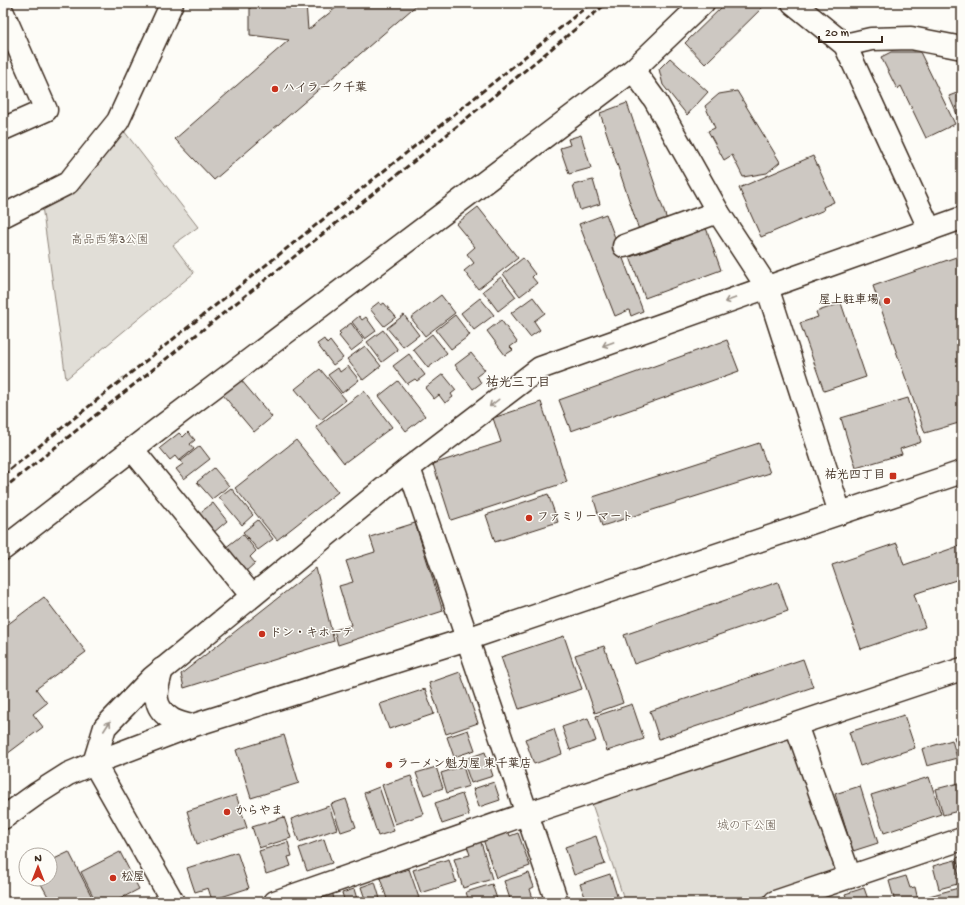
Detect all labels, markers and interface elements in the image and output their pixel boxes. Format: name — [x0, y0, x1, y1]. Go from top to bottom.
scale bar — [819, 18, 882, 44]
text: 20 m — [825, 27, 850, 41]
place label: ハイラーク千葉 — [283, 81, 367, 96]
marker: ハイラーク千葉 — [270, 84, 280, 94]
park label: 高品西第3公園 — [71, 233, 149, 248]
place label: 屋上駐車場 — [819, 293, 879, 308]
marker: 屋上駐車場 — [882, 296, 892, 306]
one-way arrow — [725, 297, 737, 305]
one-way arrow — [601, 341, 614, 348]
district label: 祐光三丁目 — [485, 375, 551, 391]
one-way arrow — [489, 399, 500, 408]
place label: 祐光四丁目 — [825, 468, 885, 483]
marker: 祐光四丁目 — [888, 471, 898, 481]
place label: ファミリーマート — [537, 511, 633, 525]
marker: ファミリーマート — [524, 513, 534, 523]
place label: ドン・キホーテ — [270, 627, 354, 641]
marker: ドン・キホーテ — [257, 629, 267, 639]
one-way arrow — [103, 721, 111, 732]
place label: ラーメン魁力屋 東千葉店 — [397, 757, 532, 772]
marker: ラーメン魁力屋 東千葉店 — [384, 760, 394, 770]
place label: からやま — [235, 805, 283, 819]
marker: からやま — [222, 807, 232, 817]
park label: 城の下公園 — [717, 819, 777, 834]
north arrow — [18, 847, 58, 887]
text: N — [34, 853, 42, 865]
place label: 松屋 — [121, 870, 145, 885]
marker: 松屋 — [108, 873, 118, 883]

